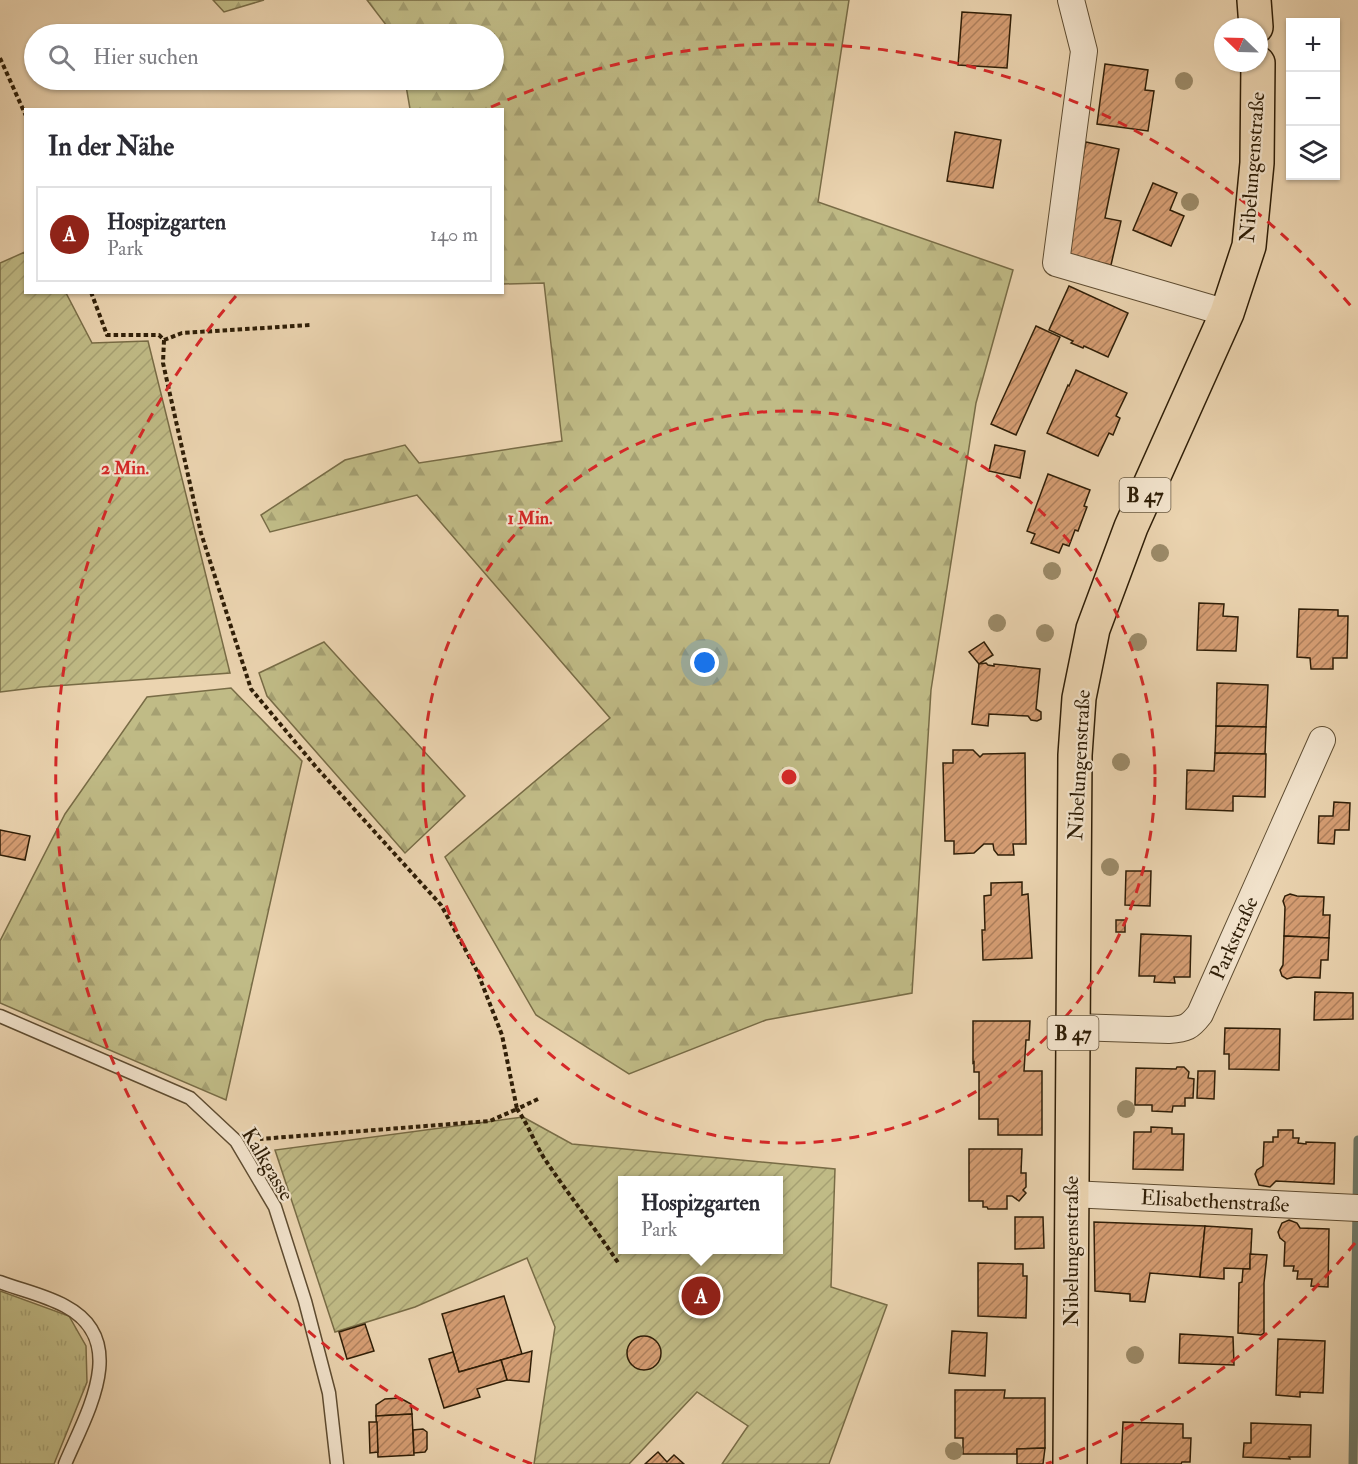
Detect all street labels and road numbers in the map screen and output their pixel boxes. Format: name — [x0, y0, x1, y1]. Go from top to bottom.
street label: Nibelungenstraße — [1234, 91, 1271, 243]
road number: B 47 — [1120, 478, 1170, 512]
street label: Nibelungenstraße — [1062, 689, 1097, 841]
street label: Parkstraße — [1204, 892, 1265, 984]
road number: B 47 — [1048, 1016, 1098, 1050]
street label: Kalkgasse — [235, 1123, 300, 1206]
street label: Nibelungenstraße — [1058, 1175, 1085, 1326]
street label: Elisabethenstraße — [1140, 1184, 1290, 1219]

